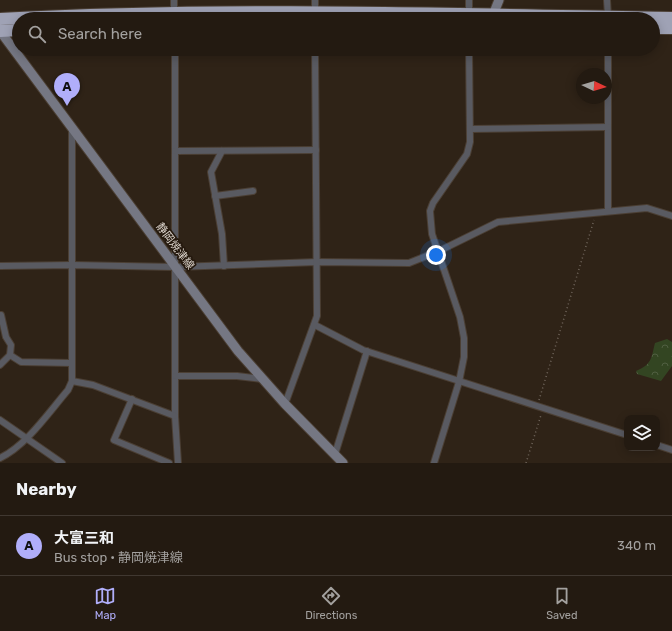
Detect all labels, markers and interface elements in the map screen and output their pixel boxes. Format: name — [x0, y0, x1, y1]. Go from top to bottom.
search box — [12, 12, 660, 56]
icon: search — [26, 23, 48, 45]
text: Search here — [58, 25, 142, 43]
north arrow — [576, 68, 612, 104]
pin: A — [54, 73, 80, 106]
street label: 静岡焼津線 — [153, 220, 197, 272]
your location — [426, 245, 446, 265]
map controls — [624, 415, 660, 451]
button: layers — [624, 415, 660, 451]
text: Nearby — [16, 479, 77, 499]
text: 大富三和 — [54, 529, 114, 547]
text: A — [24, 538, 34, 553]
text: 340 m — [617, 538, 656, 553]
text: Bus stop · 静岡焼津線 — [54, 550, 183, 565]
tab: Map — [94, 585, 116, 622]
tab: Directions — [305, 585, 357, 622]
tab: Saved — [546, 585, 578, 622]

